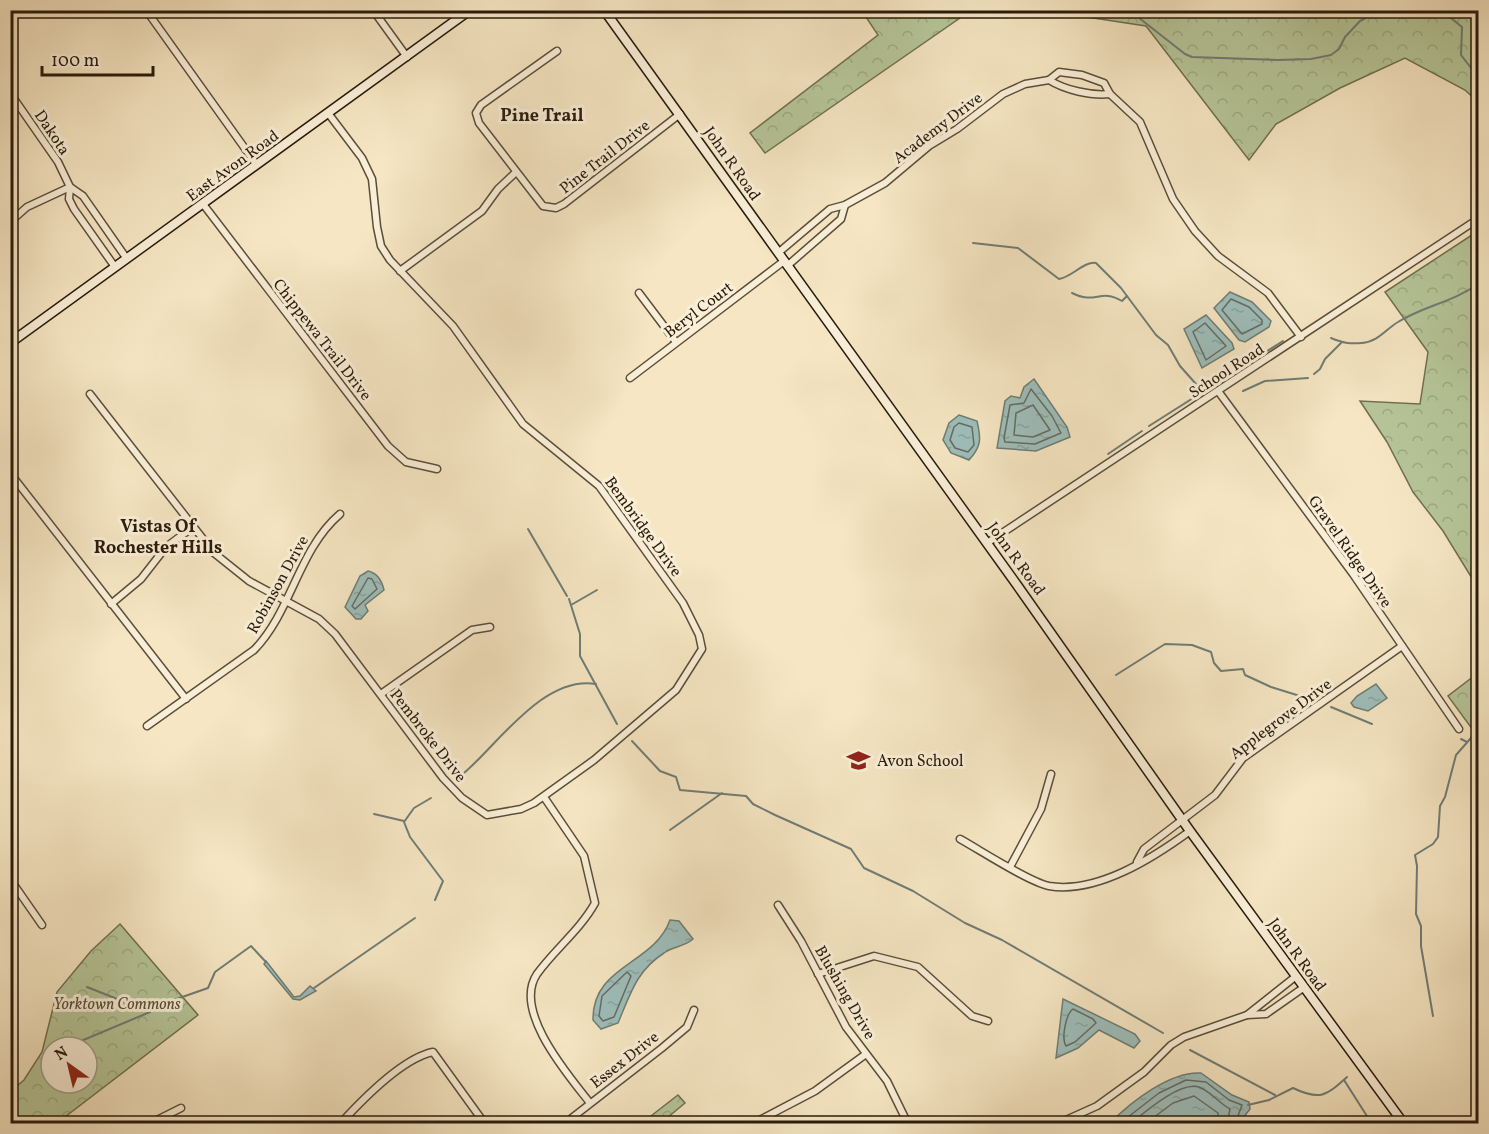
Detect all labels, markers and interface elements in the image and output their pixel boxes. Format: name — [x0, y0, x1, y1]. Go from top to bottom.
scale bar — [42, 39, 153, 77]
text: 100 m — [51, 49, 100, 74]
street label: Academy Drive — [889, 88, 987, 169]
district label: Pine Trail — [500, 104, 584, 129]
street label: Dakota — [28, 106, 75, 160]
street label: Pine Trail Drive — [555, 115, 655, 200]
street label: John R Road — [698, 123, 765, 206]
street label: East Avon Road — [183, 126, 284, 208]
street label: Chippewa Trail Drive — [267, 275, 376, 406]
street label: Beryl Court — [660, 277, 739, 344]
street label: School Road — [1185, 339, 1269, 404]
street label: Bembridge Drive — [598, 473, 686, 582]
street label: Gravel Ridge Drive — [1302, 492, 1396, 613]
district label: Vistas Of Rochester Hills — [94, 515, 222, 561]
street label: John R Road — [981, 518, 1050, 601]
street label: Robinson Drive — [243, 532, 315, 638]
street label: Applegrove Drive — [1226, 674, 1337, 765]
street label: Pembroke Drive — [384, 685, 471, 787]
school or university icon: Avon School — [846, 747, 872, 773]
place label: Avon School — [877, 751, 964, 773]
street label: John R Road — [1262, 914, 1331, 997]
street label: Blushing Drive — [808, 942, 880, 1044]
park label: Yorktown Commons — [53, 994, 181, 1016]
street label: Essex Drive — [586, 1027, 664, 1094]
north arrow — [39, 1035, 99, 1095]
text: N — [51, 1042, 73, 1067]

